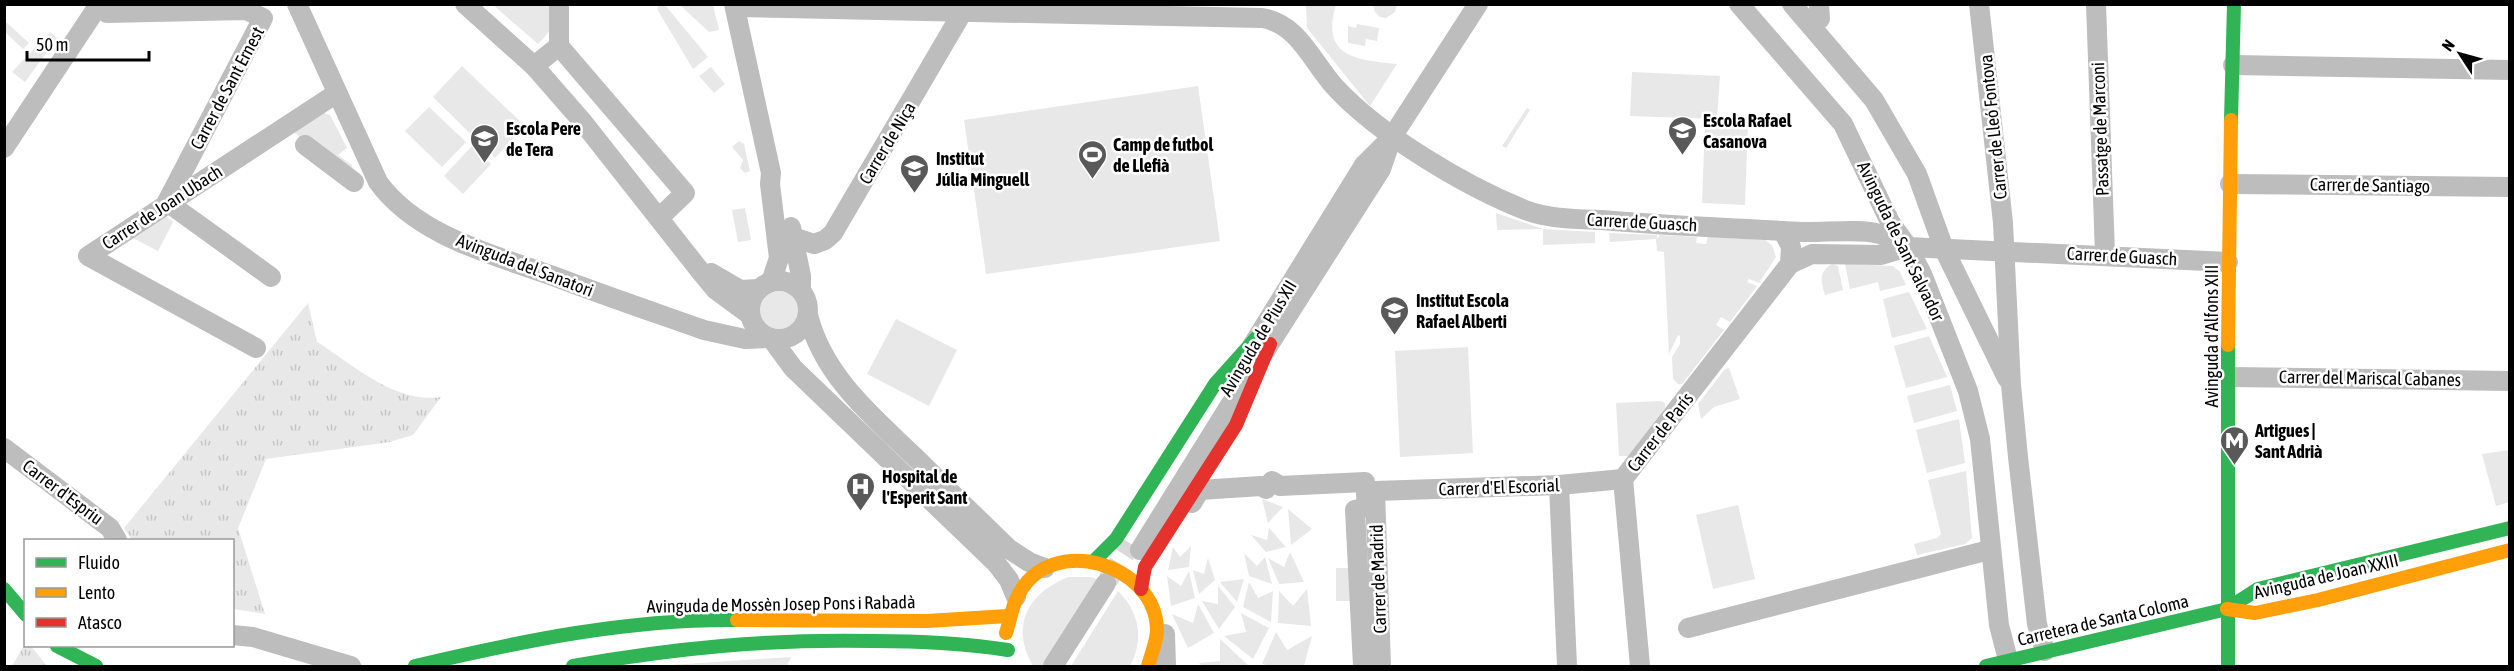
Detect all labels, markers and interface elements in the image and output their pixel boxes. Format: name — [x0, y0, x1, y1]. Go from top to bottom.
street label: Carrer de Sant Ernest — [186, 23, 268, 153]
scale bar — [27, 24, 148, 62]
north arrow — [2430, 24, 2490, 84]
text: 50 m — [36, 34, 68, 55]
text: N — [2438, 36, 2458, 54]
street label: Carrer de Lleó Fontova — [1975, 53, 2011, 201]
street label: Passatge de Marconi — [2087, 62, 2113, 196]
street label: Carrer de Niça — [854, 98, 920, 188]
place label: Escola Rafael Casanova — [1703, 110, 1792, 152]
school or university icon: Escola Rafael Casanova — [1666, 114, 1698, 156]
place label: Escola Pere de Tera — [506, 118, 581, 160]
school or university icon: Escola Pere de Tera — [469, 122, 501, 164]
place label: Camp de futbol de Llefià — [1113, 134, 1213, 176]
sports icon: Camp de futbol de Llefià — [1076, 138, 1108, 180]
place label: Institut Júlia Minguell — [935, 148, 1030, 190]
school or university icon: Institut Júlia Minguell — [899, 152, 931, 194]
street label: Avinguda de Sant Salvador — [1853, 158, 1949, 325]
street label: Carrer de Joan Ubach — [98, 160, 226, 254]
street label: Carrer de Santiago — [2310, 173, 2430, 197]
street label: Carrer de Guasch — [1586, 209, 1698, 235]
street label: Avinguda del Sanatori — [454, 229, 596, 301]
street label: Carrer de Guasch — [2066, 243, 2178, 269]
street label: Avinguda d'Alfons XIII — [2201, 265, 2222, 407]
street label: Avinguda de Pius XII — [1215, 276, 1301, 400]
place label: Institut Escola Rafael Alberti — [1416, 290, 1509, 332]
school or university icon: Institut Escola Rafael Alberti — [1379, 294, 1411, 336]
street label: Carrer del Mariscal Cabanes — [2279, 366, 2461, 390]
street label: Carrer de París — [1623, 388, 1697, 476]
place label: Artigues | Sant Adrià — [2254, 420, 2322, 462]
metro station icon: Artigues | Sant Adrià — [2218, 424, 2250, 466]
street label: Carrer d'Espriu — [19, 455, 107, 529]
place label: Hospital de l'Esperit Sant — [882, 466, 968, 508]
hospital icon: Hospital de l'Esperit Sant — [845, 470, 877, 512]
street label: Carrer d'El Escorial — [1438, 474, 1560, 500]
street label: Carrer de Madrid — [1366, 524, 1390, 634]
legend — [24, 539, 234, 647]
street label: Avinguda de Joan XXIII — [2252, 549, 2400, 603]
text: Fluido — [78, 552, 120, 573]
text: Lento — [78, 582, 115, 603]
street label: Carretera de Santa Coloma — [2015, 590, 2191, 650]
street label: Avinguda de Mossèn Josep Pons i Rabadà — [646, 591, 916, 617]
text: Atasco — [78, 612, 122, 633]

